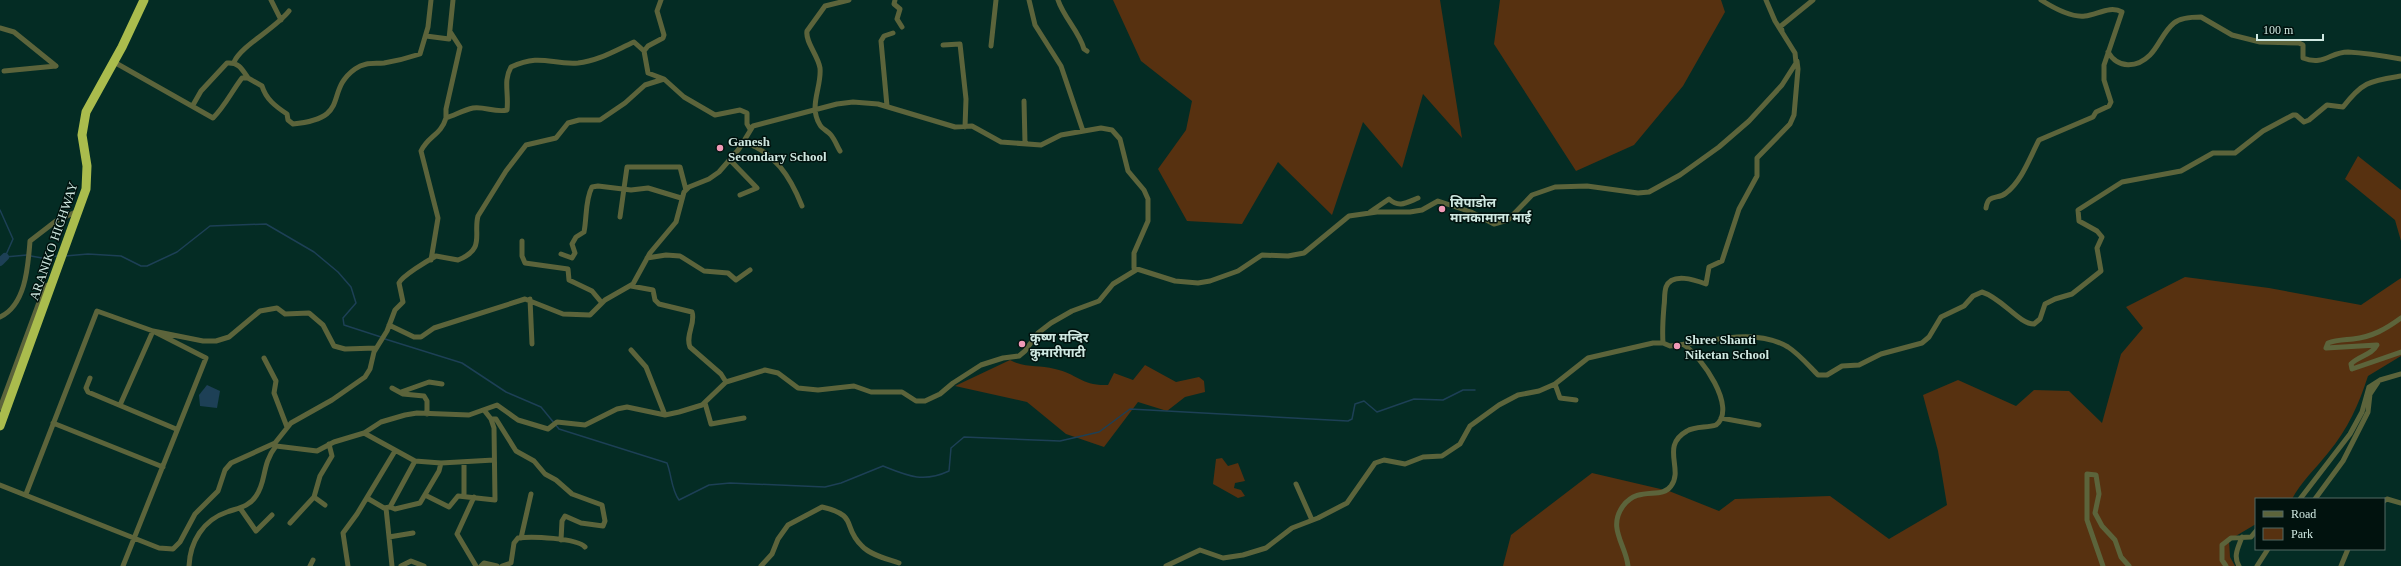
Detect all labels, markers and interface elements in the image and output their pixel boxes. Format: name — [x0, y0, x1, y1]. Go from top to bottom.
scale bar — [2257, 16, 2323, 42]
text: 100 m — [2263, 23, 2294, 37]
place label: Ganesh Secondary School — [728, 134, 827, 164]
marker: Ganesh Secondary School — [715, 143, 725, 153]
street label: ARANIKO HIGHWAY — [26, 179, 81, 302]
place label: सिपाडोल मानकामाना माई — [1450, 195, 1532, 225]
marker: सिपाडोल मानकामाना माई — [1437, 204, 1447, 214]
place label: कृष्ण मन्दिर कुमारीपाटी — [1030, 330, 1089, 362]
place label: Shree Shanti Niketan School — [1685, 332, 1770, 362]
marker: कृष्ण मन्दिर कुमारीपाटी — [1017, 339, 1027, 349]
marker: Shree Shanti Niketan School — [1672, 341, 1682, 351]
legend — [2255, 498, 2385, 550]
text: Road — [2291, 507, 2316, 521]
text: Park — [2291, 527, 2313, 541]

